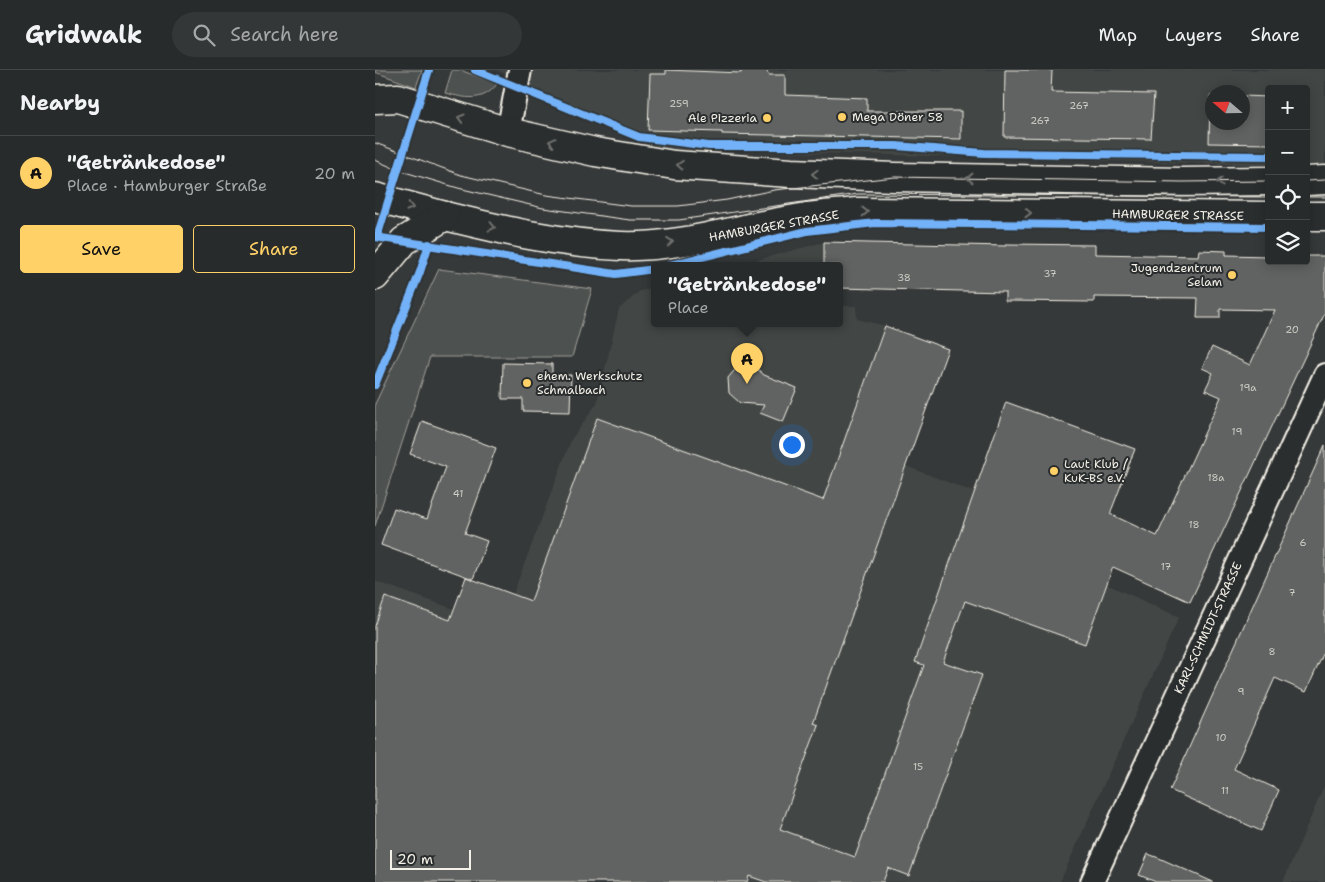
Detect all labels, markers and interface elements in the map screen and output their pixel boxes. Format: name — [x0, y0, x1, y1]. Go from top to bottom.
search box — [172, 12, 522, 57]
text: Gridwalk — [25, 19, 142, 51]
icon: search — [190, 21, 218, 49]
text: Search here — [230, 22, 339, 47]
text: Map — [1099, 23, 1137, 47]
text: Layers — [1165, 23, 1222, 47]
text: Share — [1250, 23, 1300, 47]
north arrow — [1205, 85, 1250, 130]
map controls — [1265, 85, 1310, 265]
button: + — [1265, 85, 1310, 130]
text: Nearby — [20, 89, 100, 117]
house number: 259 — [669, 97, 689, 110]
house number: 267 — [1069, 99, 1089, 112]
place label: Mega Döner 58 — [852, 109, 943, 125]
place label: Ale Pizzeria — [688, 110, 758, 126]
marker: Mega Döner 58 — [836, 111, 848, 123]
marker: Ale Pizzeria — [761, 112, 773, 124]
one-way arrow — [457, 114, 466, 124]
house number: 267 — [1030, 114, 1050, 127]
button: − — [1265, 130, 1310, 175]
one-way arrow — [547, 137, 556, 148]
text: "Getränkedose" — [67, 150, 225, 175]
one-way arrow — [676, 160, 684, 171]
text: A — [30, 163, 42, 184]
text: 20 m — [314, 163, 355, 184]
one-way arrow — [811, 169, 818, 179]
one-way arrow — [966, 173, 974, 183]
text: Place · Hamburger Straße — [67, 175, 267, 196]
button: locate — [1265, 175, 1310, 220]
one-way arrow — [1216, 177, 1224, 187]
one-way arrow — [405, 201, 414, 212]
street label: HAMBURGER STRASSE — [1112, 206, 1244, 224]
street label: HAMBURGER STRASSE — [708, 207, 840, 245]
one-way arrow — [862, 207, 869, 217]
one-way arrow — [1024, 208, 1032, 218]
button: layers — [1265, 220, 1310, 265]
one-way arrow — [488, 221, 497, 232]
button: Save — [20, 225, 183, 273]
button: Share — [193, 225, 355, 273]
one-way arrow — [667, 237, 675, 248]
place label: Jugendzentrum Selam — [1131, 260, 1222, 290]
popup — [651, 262, 843, 327]
house number: 37 — [1043, 267, 1057, 280]
marker: Jugendzentrum Selam — [1226, 269, 1238, 281]
house number: 38 — [897, 271, 911, 284]
text: "Getränkedose" — [668, 272, 826, 297]
text: Place — [668, 297, 709, 318]
house number: 20 — [1285, 323, 1299, 336]
pin: A — [731, 343, 763, 384]
place label: ehem. Werkschutz Schmalbach — [537, 368, 643, 398]
marker: ehem. Werkschutz Schmalbach — [521, 377, 533, 389]
house number: 19a — [1240, 381, 1257, 394]
house number: 19 — [1232, 425, 1242, 438]
your location — [779, 432, 805, 458]
place label: Laut Klub / KuK-BS e.V. — [1064, 456, 1129, 486]
marker: Laut Klub / KuK-BS e.V. — [1048, 465, 1060, 477]
house number: 18a — [1208, 471, 1225, 484]
house number: 41 — [453, 487, 463, 500]
house number: 18 — [1188, 518, 1200, 531]
house number: 6 — [1300, 536, 1307, 549]
street label: KARL-SCHMIDT-STRASSE — [1170, 559, 1246, 697]
house number: 17 — [1161, 560, 1171, 573]
house number: 7 — [1289, 586, 1296, 599]
house number: 8 — [1269, 645, 1276, 658]
house number: 9 — [1238, 685, 1245, 698]
house number: 10 — [1216, 731, 1226, 744]
house number: 15 — [913, 760, 923, 773]
house number: 11 — [1221, 784, 1229, 797]
scale bar — [390, 847, 471, 870]
text: 20 m — [397, 850, 433, 868]

